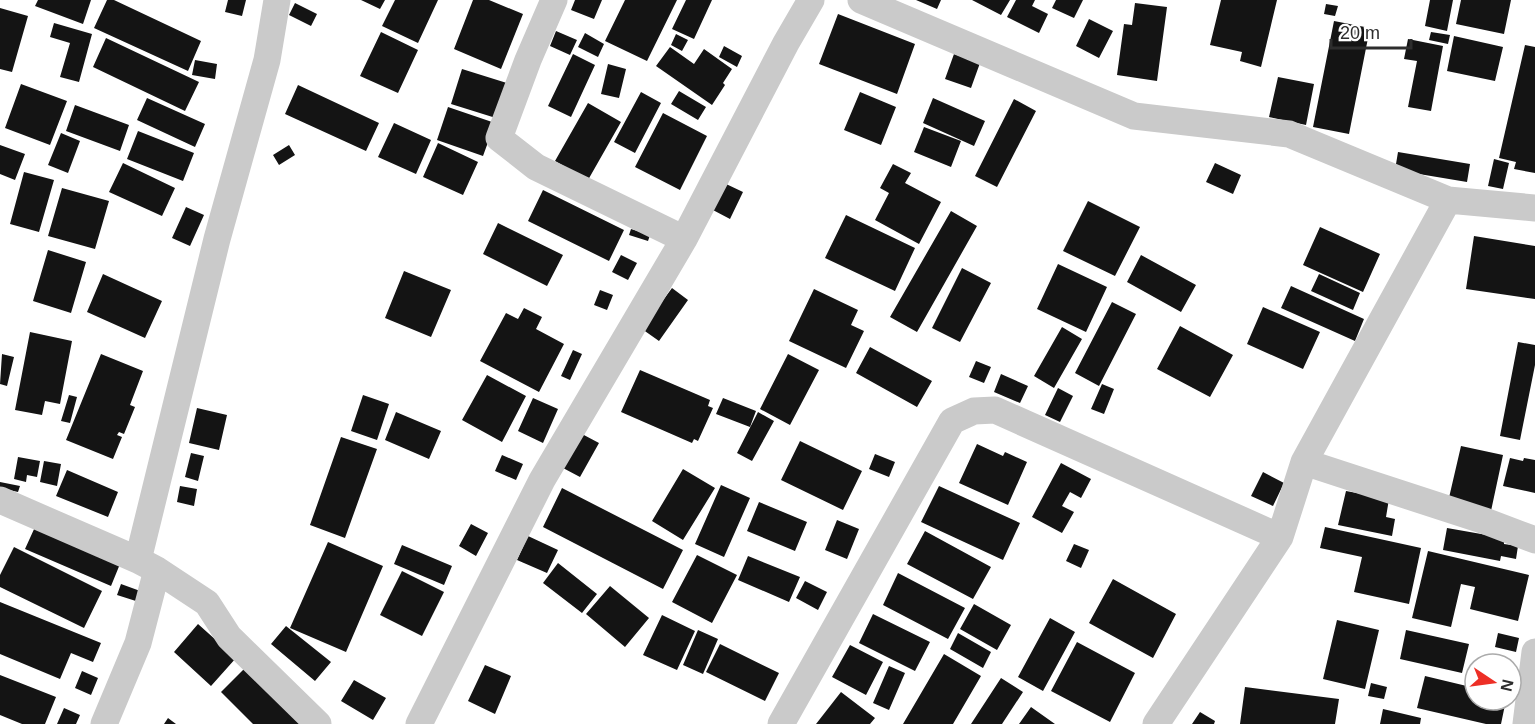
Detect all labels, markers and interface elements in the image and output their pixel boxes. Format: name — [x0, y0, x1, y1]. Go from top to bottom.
scale bar — [1331, 12, 1410, 50]
text: 20 m — [1340, 23, 1380, 43]
north arrow — [1463, 652, 1523, 712]
text: N — [1498, 678, 1517, 693]

